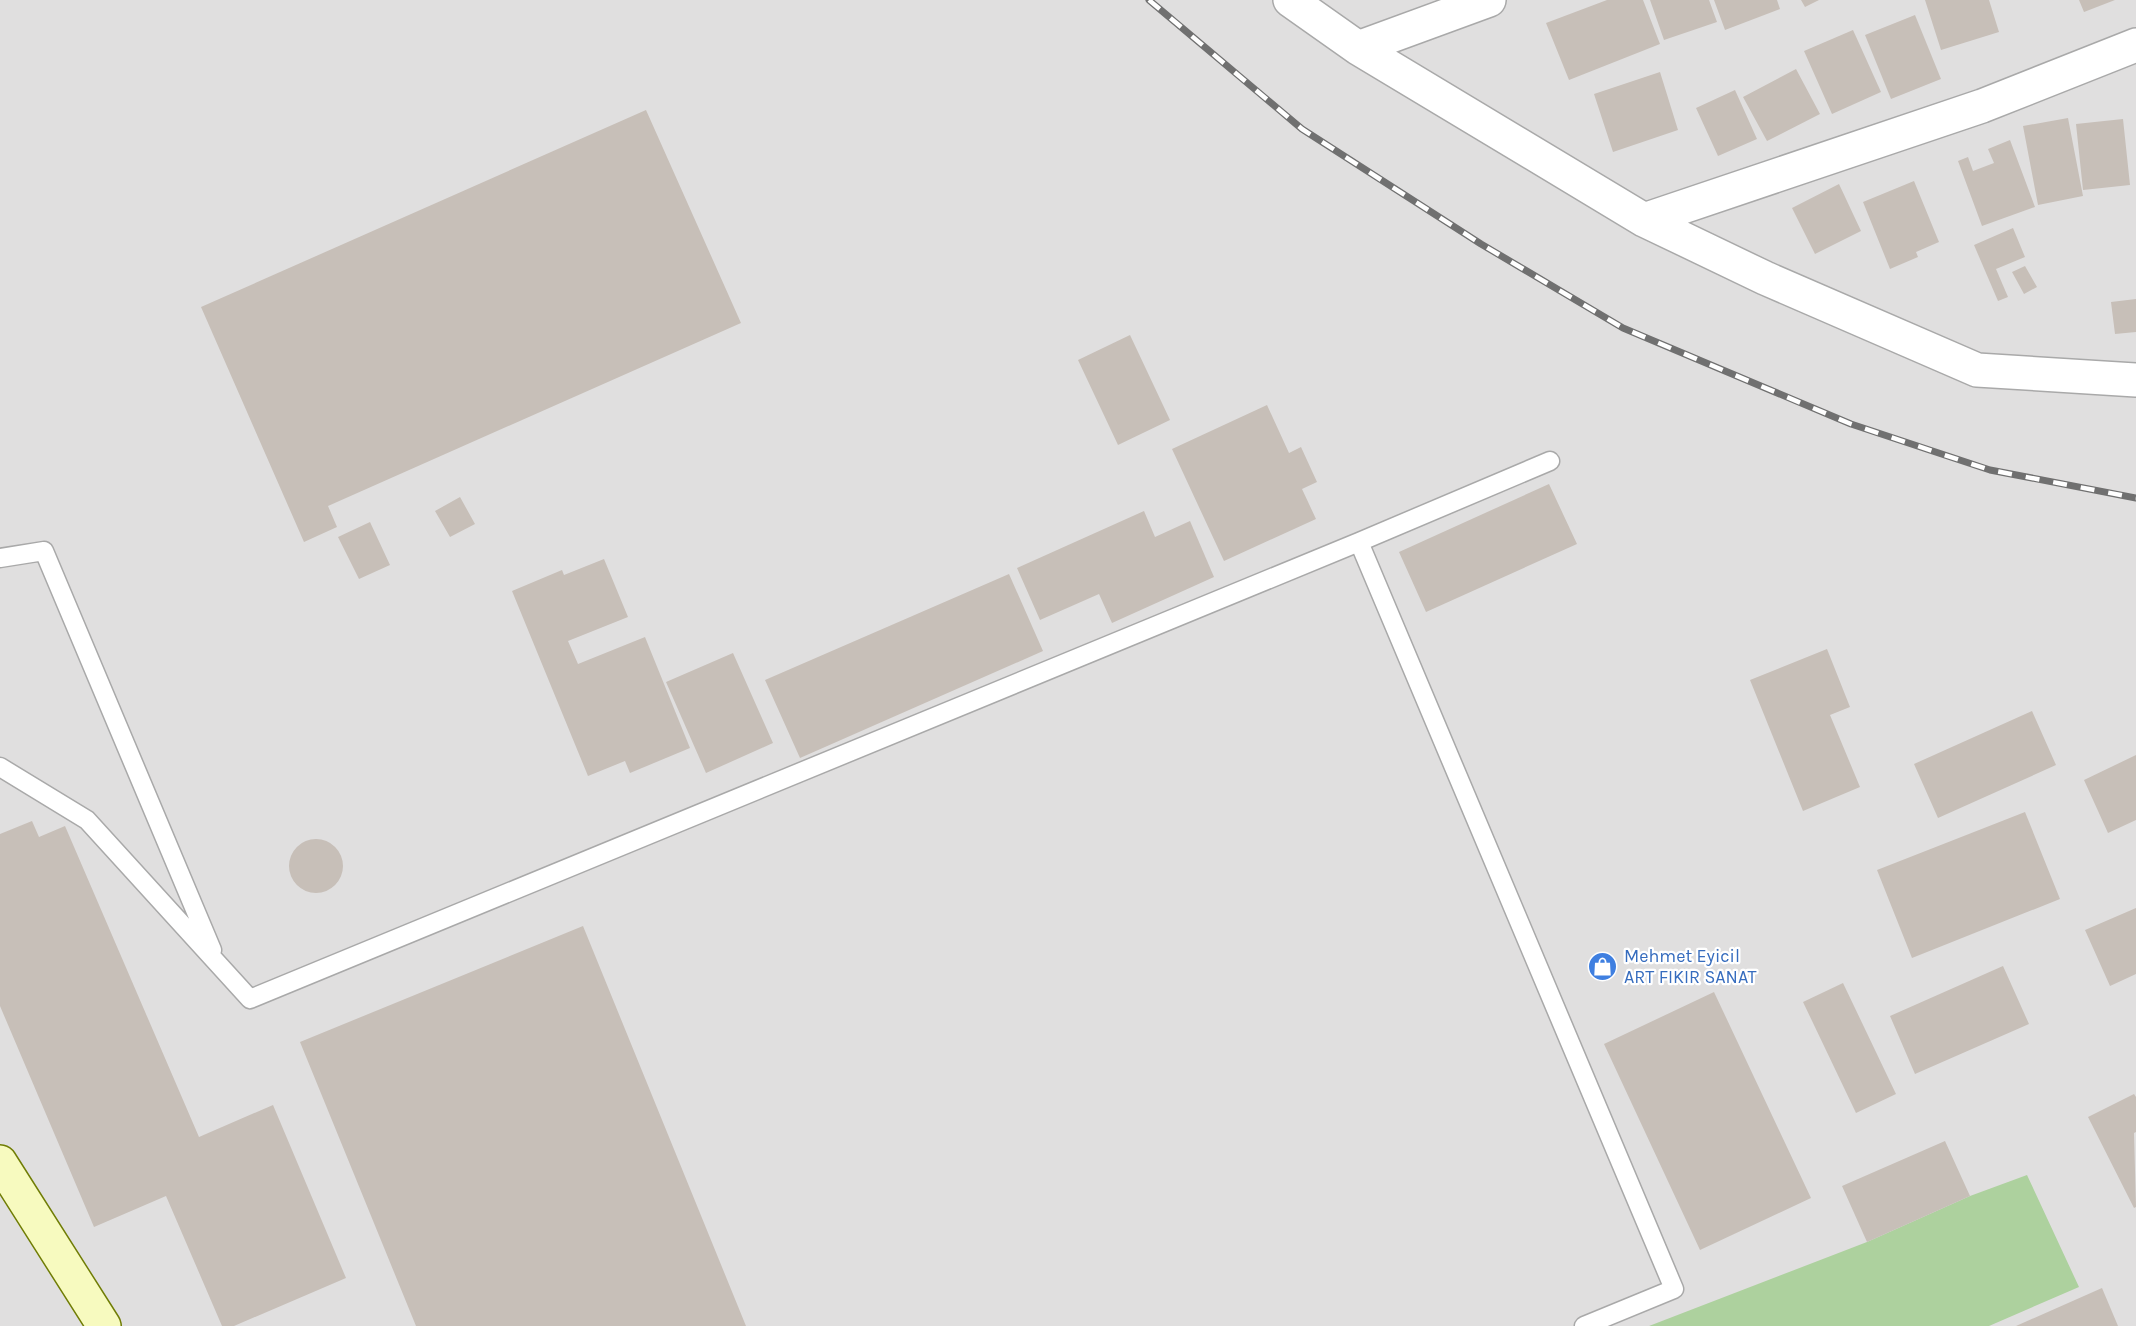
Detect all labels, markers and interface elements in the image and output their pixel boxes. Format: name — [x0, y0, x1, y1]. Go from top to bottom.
place label: Mehmet Eyicil ART FIKIR SANAT — [1624, 945, 1757, 988]
shop icon: Mehmet Eyicil ART FIKIR SANAT — [1587, 950, 1619, 982]

